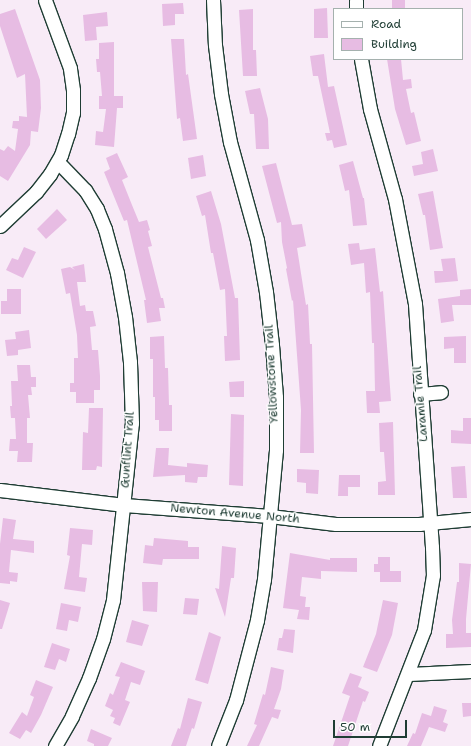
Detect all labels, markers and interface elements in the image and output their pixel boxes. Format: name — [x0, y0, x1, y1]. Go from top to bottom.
legend — [333, 8, 463, 60]
text: Road — [371, 16, 401, 32]
text: Building — [371, 36, 417, 52]
street label: Yellowstone Trail — [262, 324, 282, 424]
street label: Laramie Trail — [411, 366, 431, 442]
street label: Gunflint Trail — [118, 411, 138, 489]
street label: Newton Avenue North — [170, 501, 300, 527]
scale bar — [335, 712, 409, 738]
text: 50 m — [340, 719, 370, 735]

